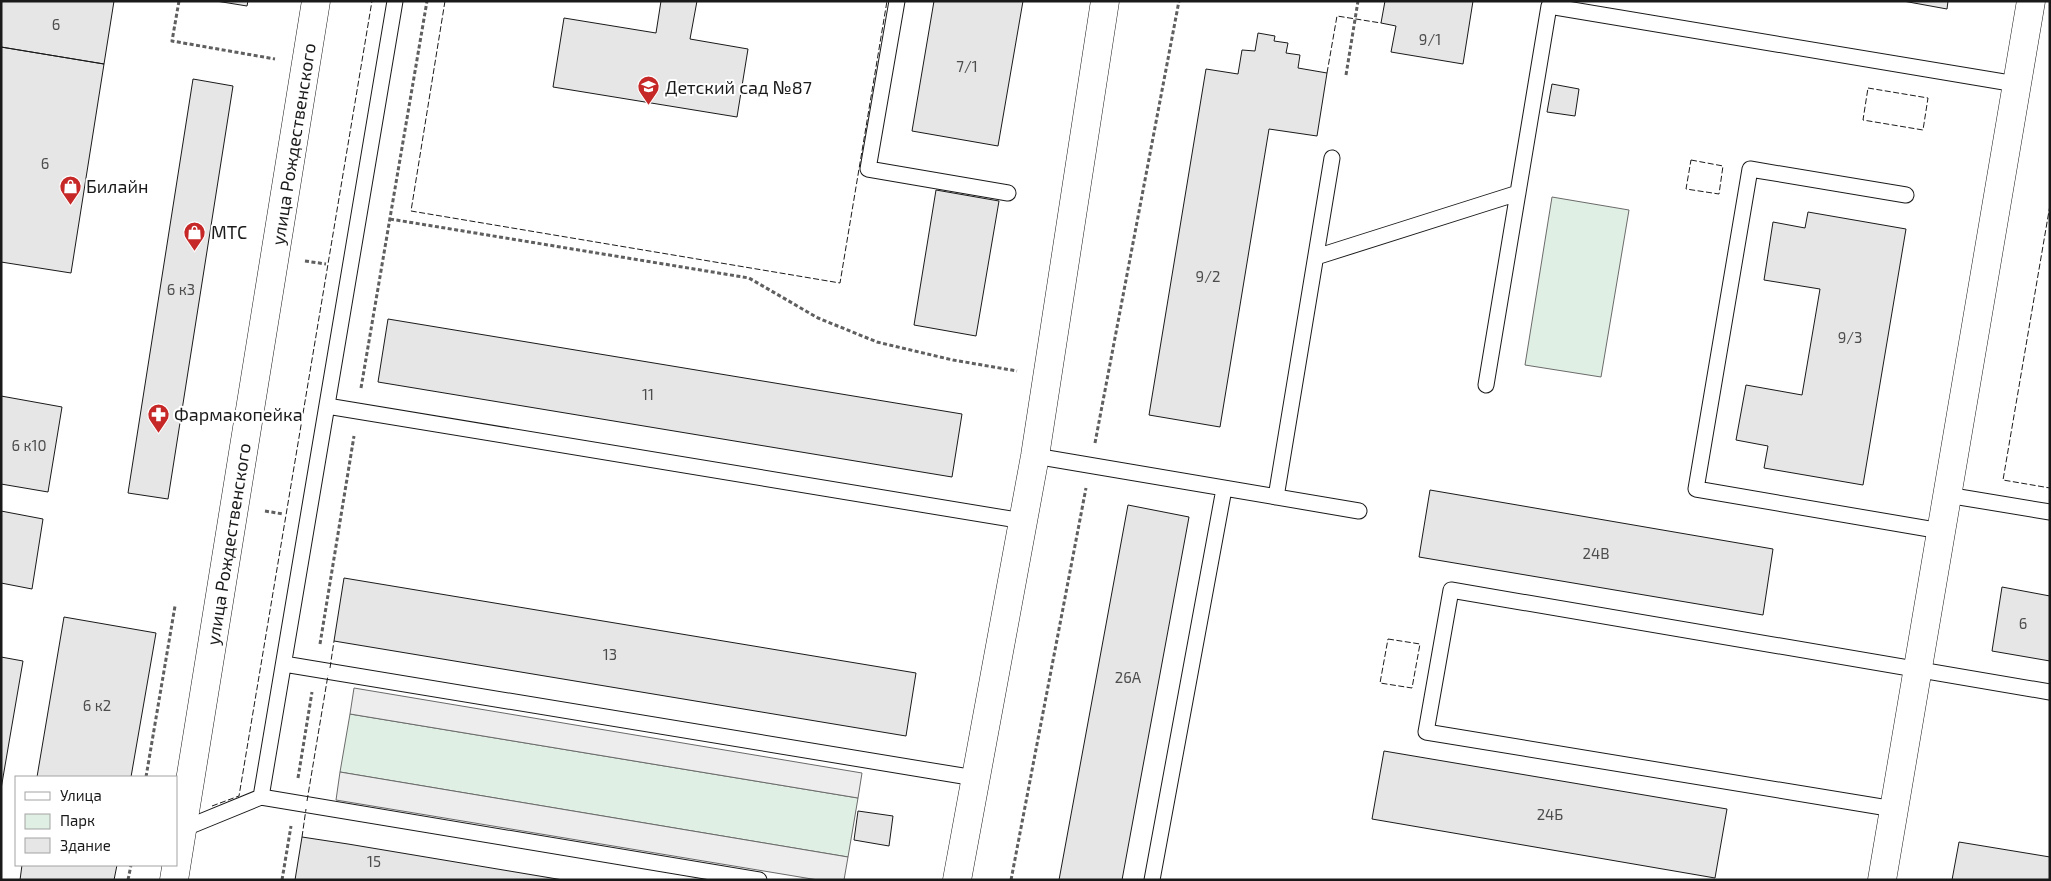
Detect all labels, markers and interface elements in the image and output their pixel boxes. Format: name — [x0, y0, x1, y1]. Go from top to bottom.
house number: 6 — [52, 15, 60, 33]
house number: 9/1 — [1419, 30, 1441, 48]
street label: улица Рождественского — [266, 41, 320, 247]
house number: 7/1 — [956, 57, 978, 75]
school or university icon: Детский сад №87 — [637, 75, 661, 106]
place label: Детский сад №87 — [665, 76, 812, 98]
house number: 6 — [41, 154, 49, 172]
shop icon: Билайн — [58, 174, 82, 205]
place label: Билайн — [86, 175, 148, 197]
shop icon: МТС — [183, 220, 207, 251]
place label: МТС — [211, 221, 247, 243]
house number: 9/2 — [1196, 267, 1220, 285]
house number: 6 к3 — [167, 280, 195, 298]
house number: 9/3 — [1838, 328, 1862, 346]
house number: 11 — [642, 385, 654, 403]
pharmacy icon: Фармакопейка — [146, 402, 170, 433]
place label: Фармакопейка — [174, 403, 303, 425]
house number: 6 к10 — [12, 436, 46, 454]
street label: улица Рождественского — [201, 441, 255, 647]
house number: 24В — [1583, 544, 1609, 562]
house number: 6 — [2019, 614, 2027, 632]
house number: 13 — [603, 645, 617, 663]
house number: 26А — [1115, 668, 1142, 686]
house number: 6 к2 — [83, 696, 111, 714]
legend — [15, 776, 178, 866]
text: Улица — [60, 786, 102, 804]
house number: 24Б — [1537, 805, 1563, 823]
text: Парк — [60, 811, 95, 829]
text: Здание — [60, 836, 111, 854]
house number: 15 — [367, 852, 381, 870]

